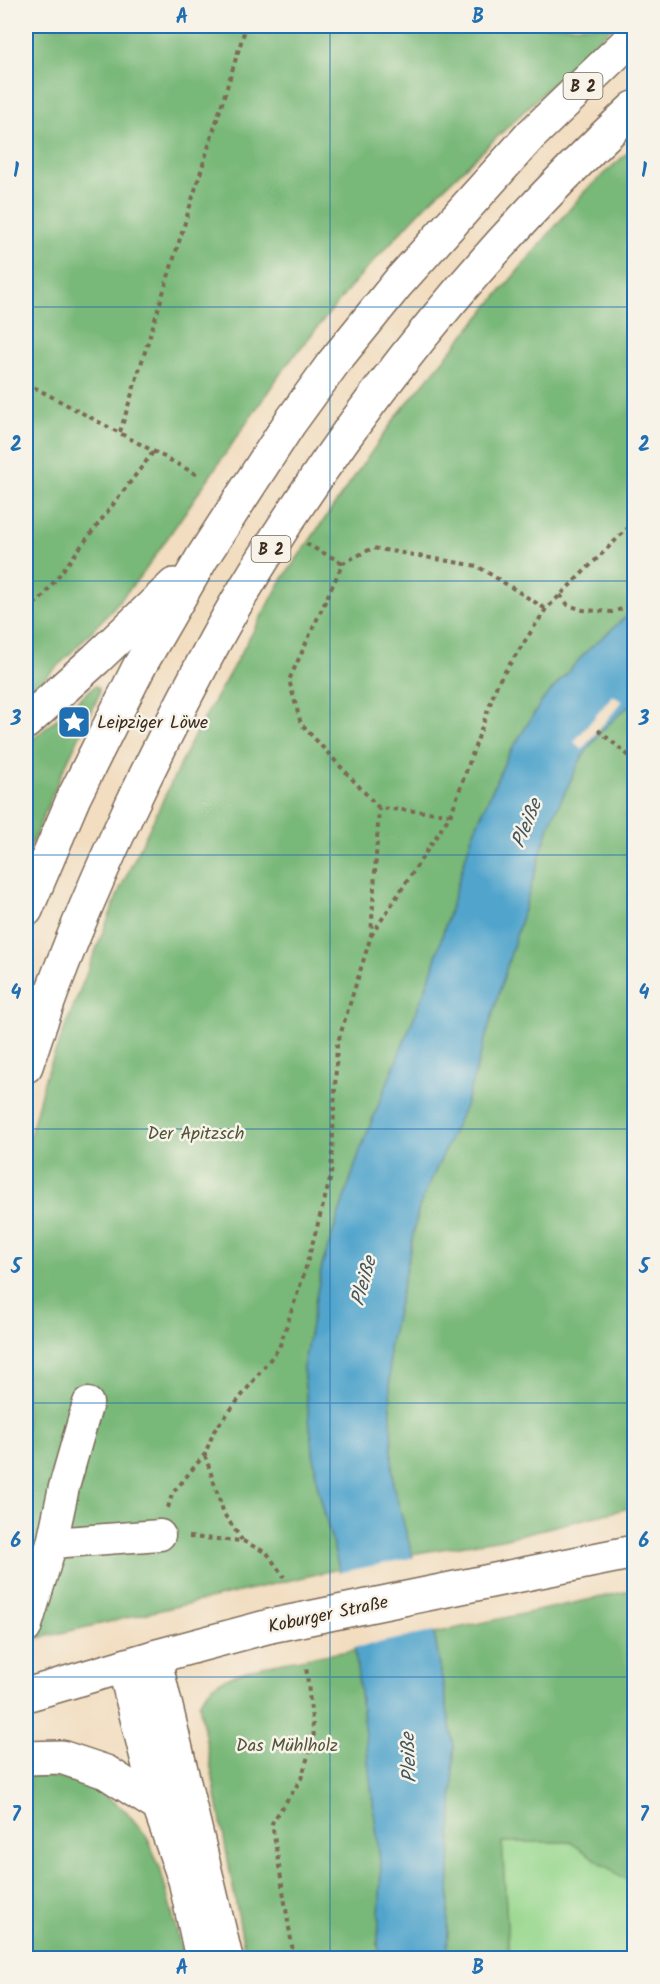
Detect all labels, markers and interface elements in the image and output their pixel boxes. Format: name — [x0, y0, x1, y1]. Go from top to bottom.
text: A — [176, 2, 188, 34]
text: B — [472, 2, 484, 34]
road number: B 2 — [564, 73, 602, 99]
text: 1 — [13, 156, 19, 188]
text: 1 — [641, 156, 647, 188]
text: 2 — [10, 430, 22, 462]
text: 2 — [638, 430, 650, 462]
road number: B 2 — [252, 536, 290, 562]
text: 3 — [10, 704, 22, 736]
place icon: Leipziger Löwe — [56, 704, 92, 740]
text: 3 — [638, 704, 650, 736]
place label: Leipziger Löwe — [97, 709, 208, 738]
water label: Pleiße — [504, 793, 553, 853]
text: 4 — [11, 978, 22, 1010]
text: 4 — [639, 978, 650, 1010]
park label: Der Apitzsch — [148, 1120, 244, 1149]
water label: Pleiße — [343, 1251, 387, 1310]
text: 5 — [10, 1252, 23, 1284]
text: 5 — [638, 1252, 651, 1284]
text: 6 — [11, 1526, 22, 1558]
text: 6 — [639, 1526, 650, 1558]
street label: Koburger Straße — [266, 1589, 391, 1642]
water label: Pleiße — [393, 1730, 427, 1784]
park label: Das Mühlholz — [236, 1732, 338, 1761]
text: 7 — [11, 1800, 21, 1832]
text: 7 — [639, 1800, 649, 1832]
text: A — [176, 1953, 188, 1984]
text: B — [472, 1953, 484, 1984]

